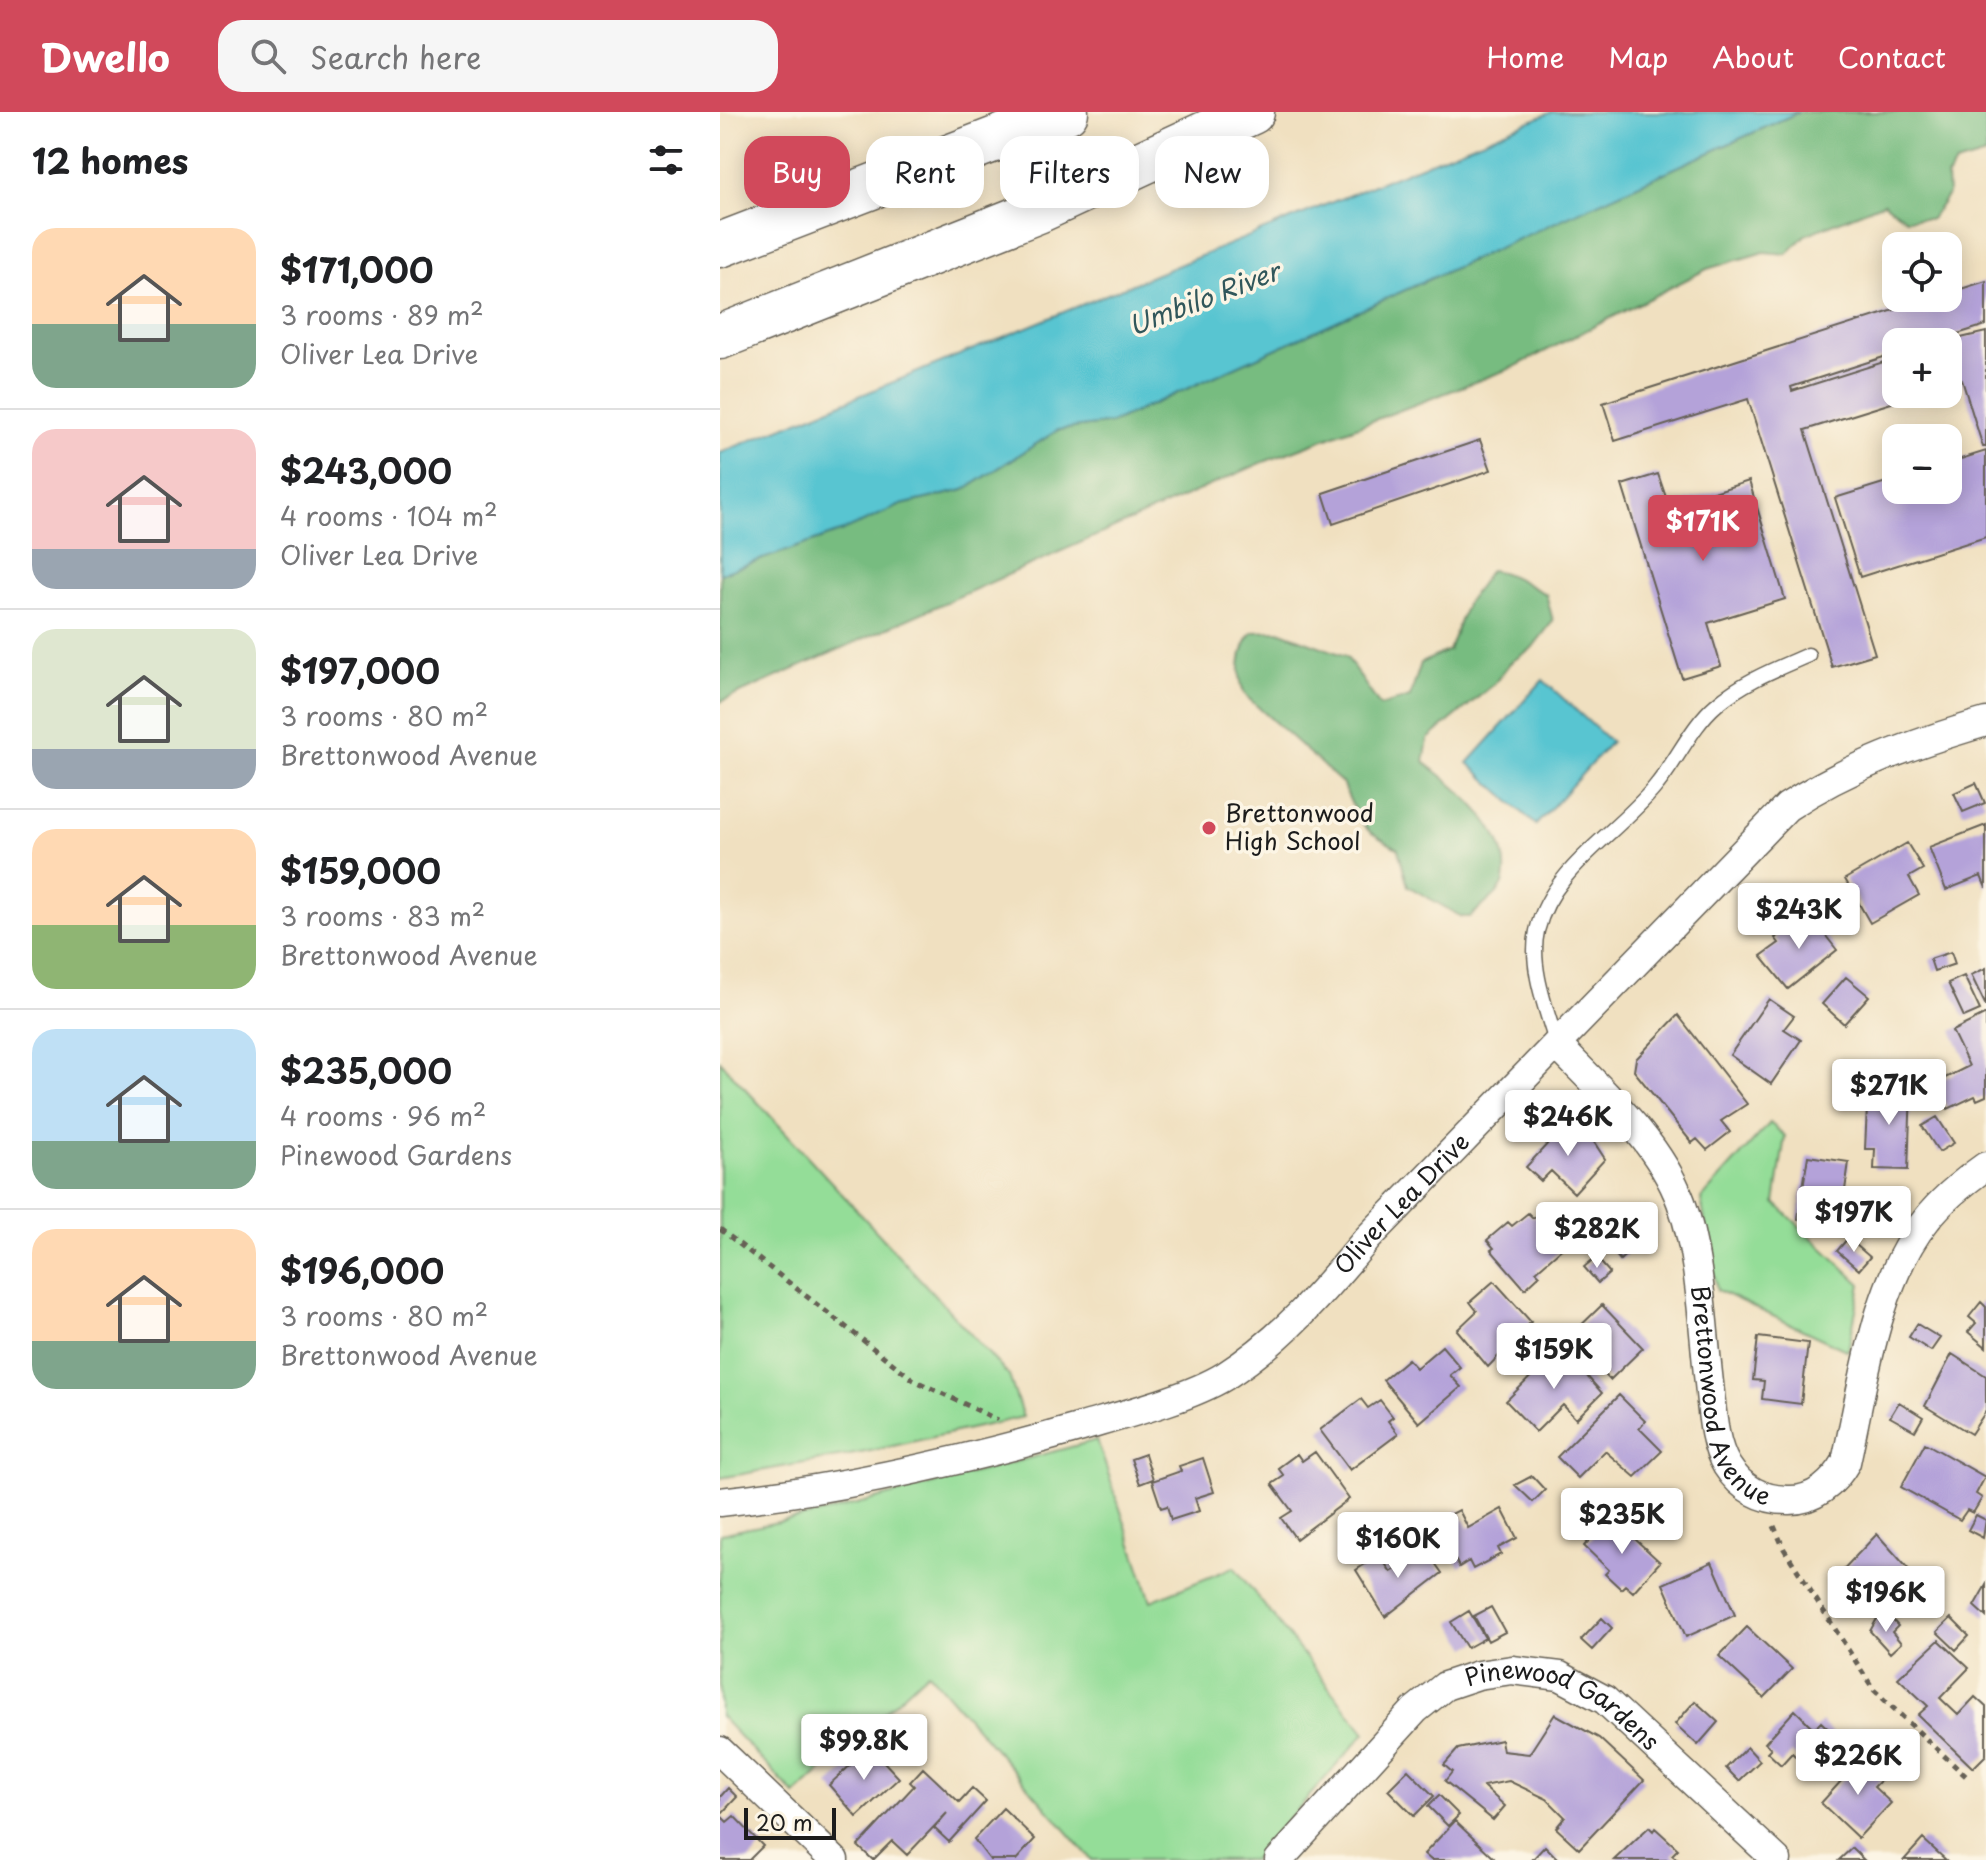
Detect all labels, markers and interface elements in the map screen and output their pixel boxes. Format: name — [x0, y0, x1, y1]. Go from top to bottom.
search box — [218, 20, 778, 92]
text: Dwello — [40, 28, 170, 85]
icon: search — [246, 34, 290, 78]
text: Search here — [310, 34, 481, 79]
text: Home — [1486, 35, 1564, 78]
text: Map — [1608, 35, 1668, 78]
text: About — [1712, 35, 1794, 78]
text: Contact — [1838, 35, 1946, 78]
text: 12 homes — [32, 134, 188, 186]
chip: Buy — [744, 136, 850, 208]
chip: Rent — [866, 136, 984, 208]
chip: Filters — [1000, 136, 1139, 208]
chip: New — [1155, 136, 1269, 208]
icon: filters — [644, 138, 688, 182]
map controls — [1882, 232, 1962, 504]
button: locate — [1882, 232, 1962, 312]
text: $171,000 — [280, 243, 434, 295]
water label: Umbilo River — [1122, 250, 1288, 344]
icon: home — [96, 260, 192, 356]
text: 3 rooms · 89 m² — [280, 295, 484, 334]
button: + — [1882, 328, 1962, 408]
text: Oliver Lea Drive — [280, 334, 478, 373]
button: − — [1882, 424, 1962, 504]
text: $243,000 — [280, 444, 452, 496]
icon: home — [96, 461, 192, 557]
pin: $171K — [1647, 495, 1759, 563]
text: 4 rooms · 104 m² — [280, 496, 498, 535]
text: $171K — [1666, 501, 1740, 540]
text: Oliver Lea Drive — [280, 535, 478, 574]
text: $197,000 — [280, 644, 440, 696]
icon: home — [96, 661, 192, 757]
text: 3 rooms · 80 m² — [280, 696, 488, 735]
text: Brettonwood Avenue — [280, 735, 538, 774]
place label: Brettonwood High School — [1225, 794, 1374, 858]
marker: Brettonwood High School — [1200, 819, 1218, 837]
text: $159,000 — [280, 844, 441, 896]
icon: home — [96, 861, 192, 957]
pin: $243K — [1743, 883, 1855, 951]
text: $243K — [1756, 889, 1842, 928]
text: 3 rooms · 83 m² — [280, 896, 485, 935]
text: Brettonwood Avenue — [280, 935, 538, 974]
text: $235,000 — [280, 1044, 452, 1096]
pin: $271K — [1833, 1059, 1945, 1127]
icon: home — [96, 1061, 192, 1157]
text: $271K — [1850, 1065, 1928, 1104]
pin: $246K — [1512, 1090, 1624, 1158]
text: 4 rooms · 96 m² — [280, 1096, 486, 1135]
text: $246K — [1523, 1096, 1613, 1135]
street label: Oliver Lea Drive — [1325, 1124, 1477, 1282]
text: Pinewood Gardens — [280, 1135, 512, 1174]
pin: $197K — [1798, 1186, 1910, 1254]
text: $197K — [1815, 1192, 1893, 1231]
pin: $282K — [1541, 1202, 1653, 1270]
text: $282K — [1554, 1208, 1640, 1247]
text: $196,000 — [280, 1244, 444, 1296]
icon: home — [96, 1261, 192, 1357]
street label: Brettonwood Avenue — [1683, 1283, 1776, 1513]
text: 3 rooms · 80 m² — [280, 1296, 488, 1335]
pin: $159K — [1498, 1323, 1610, 1391]
text: $159K — [1515, 1329, 1593, 1368]
text: Brettonwood Avenue — [280, 1335, 538, 1374]
pin: $235K — [1566, 1488, 1678, 1556]
text: $235K — [1579, 1494, 1665, 1533]
pin: $160K — [1342, 1512, 1454, 1580]
text: $160K — [1355, 1518, 1441, 1557]
pin: $196K — [1830, 1566, 1942, 1634]
text: $196K — [1846, 1572, 1926, 1611]
street label: Pinewood Gardens — [1459, 1650, 1668, 1758]
pin: $99.8K — [799, 1714, 929, 1782]
text: $99.8K — [819, 1720, 909, 1759]
pin: $226K — [1802, 1729, 1914, 1797]
text: $226K — [1814, 1735, 1902, 1774]
scale bar — [744, 1804, 836, 1840]
text: 20 m — [756, 1805, 813, 1838]

